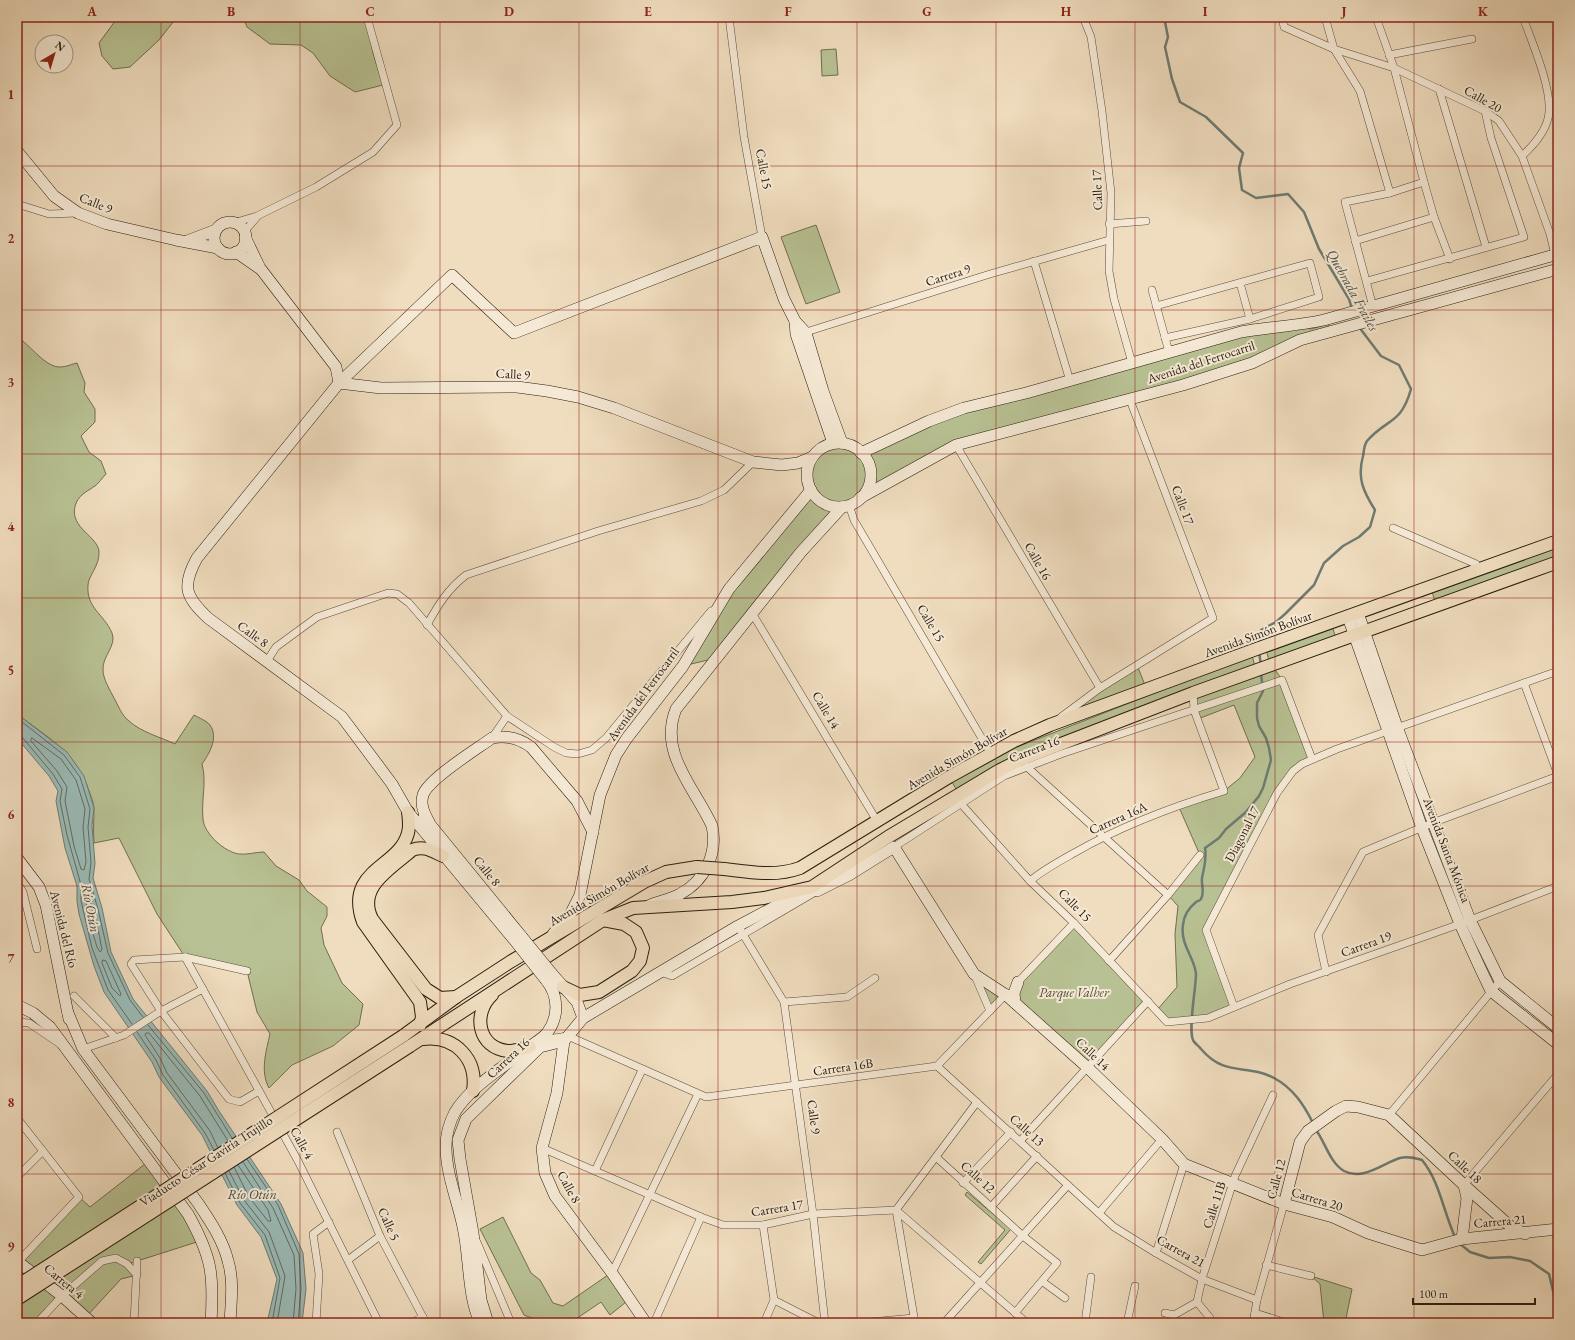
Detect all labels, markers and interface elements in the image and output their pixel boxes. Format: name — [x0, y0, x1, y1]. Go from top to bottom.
text: A — [86, 3, 97, 20]
text: B — [227, 3, 235, 20]
text: C — [365, 3, 375, 20]
text: D — [504, 3, 514, 20]
text: E — [644, 3, 652, 20]
text: F — [784, 3, 792, 20]
text: G — [922, 3, 932, 20]
text: H — [1061, 3, 1072, 20]
text: I — [1203, 3, 1208, 20]
text: J — [1340, 3, 1347, 20]
text: K — [1478, 3, 1489, 20]
north arrow — [34, 34, 74, 74]
text: N — [52, 38, 68, 54]
street label: Calle 20 — [1461, 81, 1505, 117]
text: 1 — [8, 86, 15, 103]
street label: Calle 15 — [752, 147, 776, 191]
street label: Calle 17 — [1088, 169, 1106, 211]
street label: Calle 9 — [77, 189, 116, 218]
text: 2 — [8, 230, 15, 247]
water label: Quebrada Frailes — [1323, 246, 1383, 334]
street label: Carrera 9 — [923, 259, 973, 290]
street label: Avenida del Ferrocarril — [1144, 337, 1257, 388]
street label: Calle 9 — [495, 365, 531, 383]
text: 3 — [8, 374, 15, 391]
street label: Calle 17 — [1168, 483, 1199, 528]
text: 4 — [8, 518, 15, 535]
street label: Calle 16 — [1020, 539, 1056, 583]
street label: Calle 15 — [913, 601, 949, 645]
street label: Avenida Simón Bolívar — [1201, 606, 1315, 662]
street label: Calle 8 — [234, 617, 272, 651]
street label: Avenida del Ferrocarril — [603, 644, 683, 745]
text: 5 — [8, 662, 14, 679]
street label: Calle 14 — [808, 688, 844, 733]
street label: Avenida Simón Bolívar — [903, 722, 1011, 794]
street label: Carrera 16 — [1006, 732, 1062, 766]
street label: Avenida Santa Mónica — [1419, 794, 1475, 906]
street label: Carrera 16A — [1086, 797, 1151, 838]
street label: Diagonal 17 — [1221, 803, 1264, 865]
text: 6 — [8, 806, 15, 823]
street label: Calle 8 — [470, 852, 504, 890]
street label: Avenida Simón Bolívar — [545, 858, 653, 930]
water label: Río Otún — [77, 882, 105, 934]
street label: Calle 15 — [1055, 885, 1095, 925]
street label: Avenida del Río — [46, 888, 82, 969]
street label: Carrera 19 — [1338, 927, 1394, 961]
text: 7 — [8, 950, 15, 967]
park label: Parque Valher — [1039, 984, 1110, 1002]
street label: Carrera 16 — [483, 1034, 533, 1082]
street label: Calle 14 — [1072, 1034, 1114, 1075]
street label: Carrera 16B — [812, 1054, 874, 1080]
text: 8 — [8, 1094, 15, 1111]
street label: Calle 9 — [803, 1099, 825, 1136]
street label: Calle 13 — [1006, 1110, 1048, 1150]
street label: Viaducto César Gaviria Trujillo — [136, 1112, 276, 1210]
street label: Calle 4 — [286, 1124, 318, 1163]
street label: Calle 18 — [1444, 1147, 1486, 1187]
street label: Calle 12 — [1263, 1156, 1290, 1201]
street label: Calle 12 — [957, 1157, 999, 1197]
street label: Calle 8 — [553, 1168, 585, 1206]
street label: Calle 11B — [1198, 1179, 1230, 1231]
street label: Carrera 20 — [1289, 1183, 1345, 1215]
water label: Río Otún — [227, 1185, 277, 1203]
street label: Carrera 17 — [750, 1195, 805, 1221]
street label: Calle 5 — [374, 1205, 404, 1243]
street label: Carrera 21 — [1473, 1210, 1527, 1232]
street label: Carrera 21 — [1154, 1231, 1208, 1271]
text: 9 — [8, 1238, 15, 1255]
street label: Carrera 4 — [41, 1260, 88, 1303]
scale bar — [1413, 1280, 1535, 1306]
text: 100 m — [1419, 1286, 1449, 1302]

